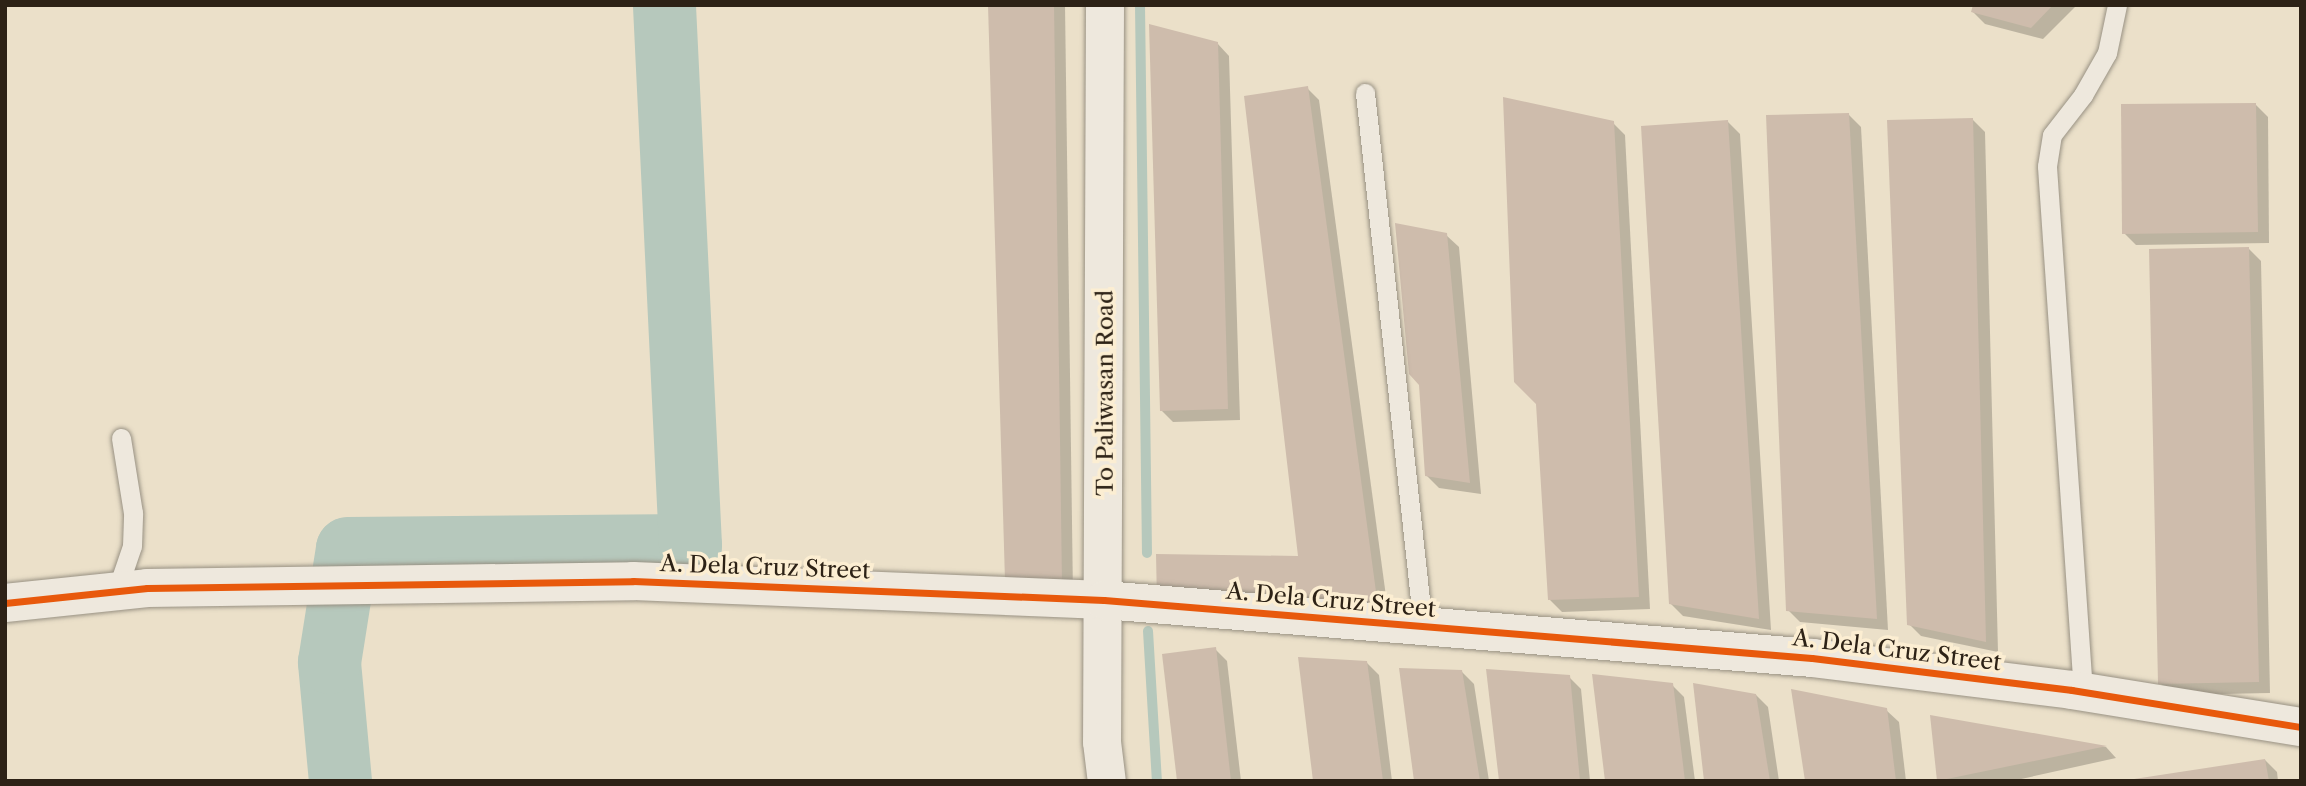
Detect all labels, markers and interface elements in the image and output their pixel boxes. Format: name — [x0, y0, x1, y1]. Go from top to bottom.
street label: To Paliwasan Road — [1091, 290, 1119, 496]
street label: A. Dela Cruz Street — [659, 550, 871, 584]
street label: A. Dela Cruz Street — [1225, 577, 1437, 623]
street label: A. Dela Cruz Street — [1791, 623, 2003, 677]

